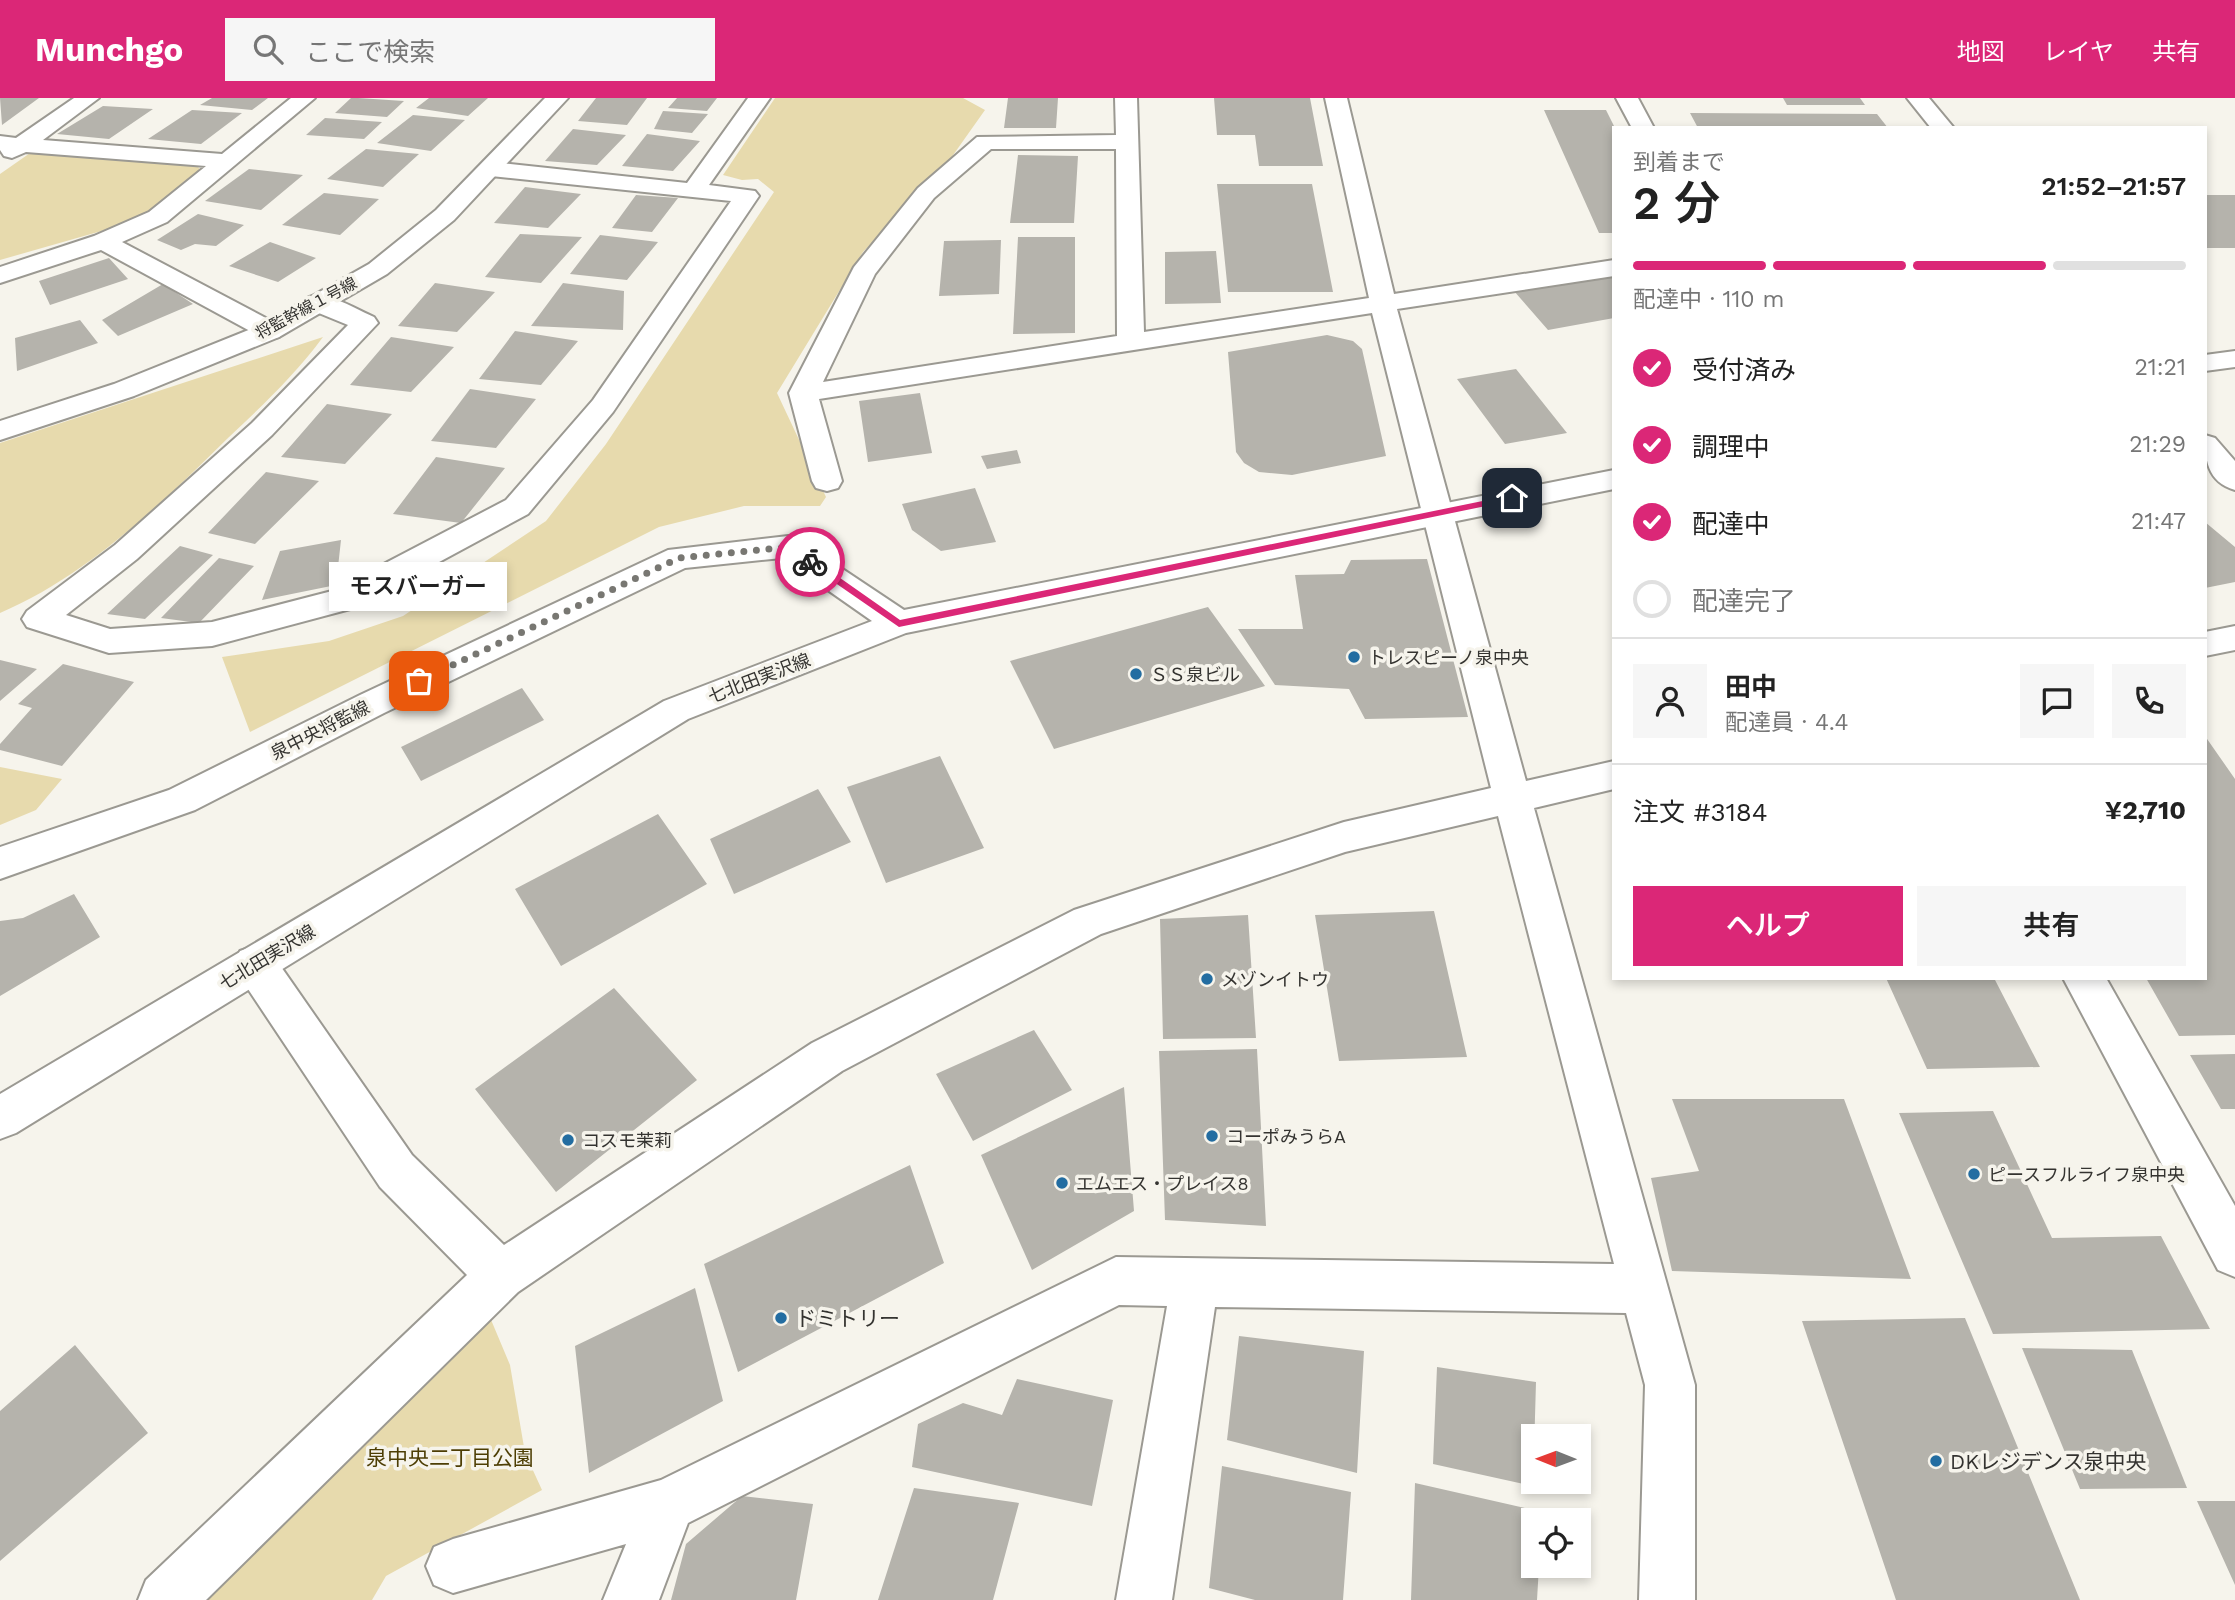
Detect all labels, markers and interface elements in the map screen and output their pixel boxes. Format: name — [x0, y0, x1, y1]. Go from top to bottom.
search box — [225, 18, 715, 81]
text: Munchgo — [35, 30, 183, 69]
icon: search — [249, 30, 287, 68]
text: ここで検索 — [305, 37, 435, 67]
text: 地図 — [1957, 38, 2005, 66]
text: レイヤ — [2043, 38, 2114, 66]
text: 共有 — [2152, 38, 2200, 66]
text: 到着まで — [1633, 149, 1725, 176]
text: 21:52–21:57 — [2041, 171, 2186, 201]
text: 2 分 — [1633, 176, 1720, 230]
street label: 将監幹線１号線 — [252, 273, 360, 343]
text: 配達中 · 110 m — [1633, 286, 1784, 313]
icon: check — [1633, 349, 1671, 387]
text: 21:21 — [2134, 354, 2186, 381]
text: 受付済み — [1692, 355, 1796, 385]
icon: check — [1633, 426, 1671, 464]
text: 21:29 — [2129, 431, 2186, 458]
text: 調理中 — [1692, 432, 1770, 462]
pin — [1482, 468, 1542, 528]
icon: home — [1493, 479, 1531, 517]
icon: check — [1633, 503, 1671, 541]
text: 21:47 — [2131, 508, 2186, 535]
text: 配達中 — [1692, 509, 1770, 539]
courier — [775, 527, 845, 597]
icon: bike — [791, 543, 829, 581]
callout: モスバーガー — [330, 562, 508, 611]
text: モスバーガー — [349, 573, 487, 600]
text: 配達完了 — [1692, 586, 1796, 616]
place label: トレスピーノ泉中央 — [1368, 647, 1529, 668]
street label: 七北田実沢線 — [705, 649, 813, 707]
marker: トレスピーノ泉中央 — [1346, 649, 1362, 665]
pin — [389, 651, 449, 711]
icon: bag — [400, 662, 438, 700]
place label: ＳＳ泉ビル — [1150, 664, 1240, 685]
button: person — [1633, 664, 1707, 738]
button: chat — [2020, 664, 2094, 738]
button: phone — [2112, 664, 2186, 738]
marker: ＳＳ泉ビル — [1128, 666, 1144, 682]
text: 田中 — [1725, 672, 1777, 702]
street label: 泉中央将監線 — [267, 696, 373, 764]
text: 配達員 · 4.4 — [1725, 709, 1849, 736]
text: ¥2,710 — [2105, 795, 2186, 825]
text: 注文 #3184 — [1633, 797, 1768, 827]
button: ヘルプ — [1633, 886, 1903, 966]
button: 共有 — [1917, 886, 2186, 966]
street label: 七北田実沢線 — [215, 920, 319, 994]
place label: メゾンイトウ — [1221, 969, 1329, 990]
marker: メゾンイトウ — [1199, 971, 1215, 987]
place label: コーポみうらA — [1226, 1126, 1346, 1147]
marker: コーポみうらA — [1204, 1128, 1220, 1144]
place label: コスモ茉莉 — [582, 1130, 672, 1151]
marker: コスモ茉莉 — [560, 1132, 576, 1148]
place label: ピースフルライフ泉中央 — [1988, 1164, 2185, 1185]
marker: ピースフルライフ泉中央 — [1966, 1166, 1982, 1182]
place label: エムエス・プレイス8 — [1076, 1173, 1249, 1194]
marker: エムエス・プレイス8 — [1054, 1175, 1070, 1191]
place label: ドミトリー — [795, 1306, 900, 1331]
marker: ドミトリー — [773, 1310, 789, 1326]
north arrow — [1521, 1424, 1591, 1494]
map controls — [1521, 1424, 1591, 1578]
park label: 泉中央二丁目公園 — [366, 1445, 534, 1470]
place label: DKレジデンス泉中央 — [1950, 1449, 2147, 1474]
marker: DKレジデンス泉中央 — [1928, 1453, 1944, 1469]
button: locate — [1521, 1508, 1591, 1578]

